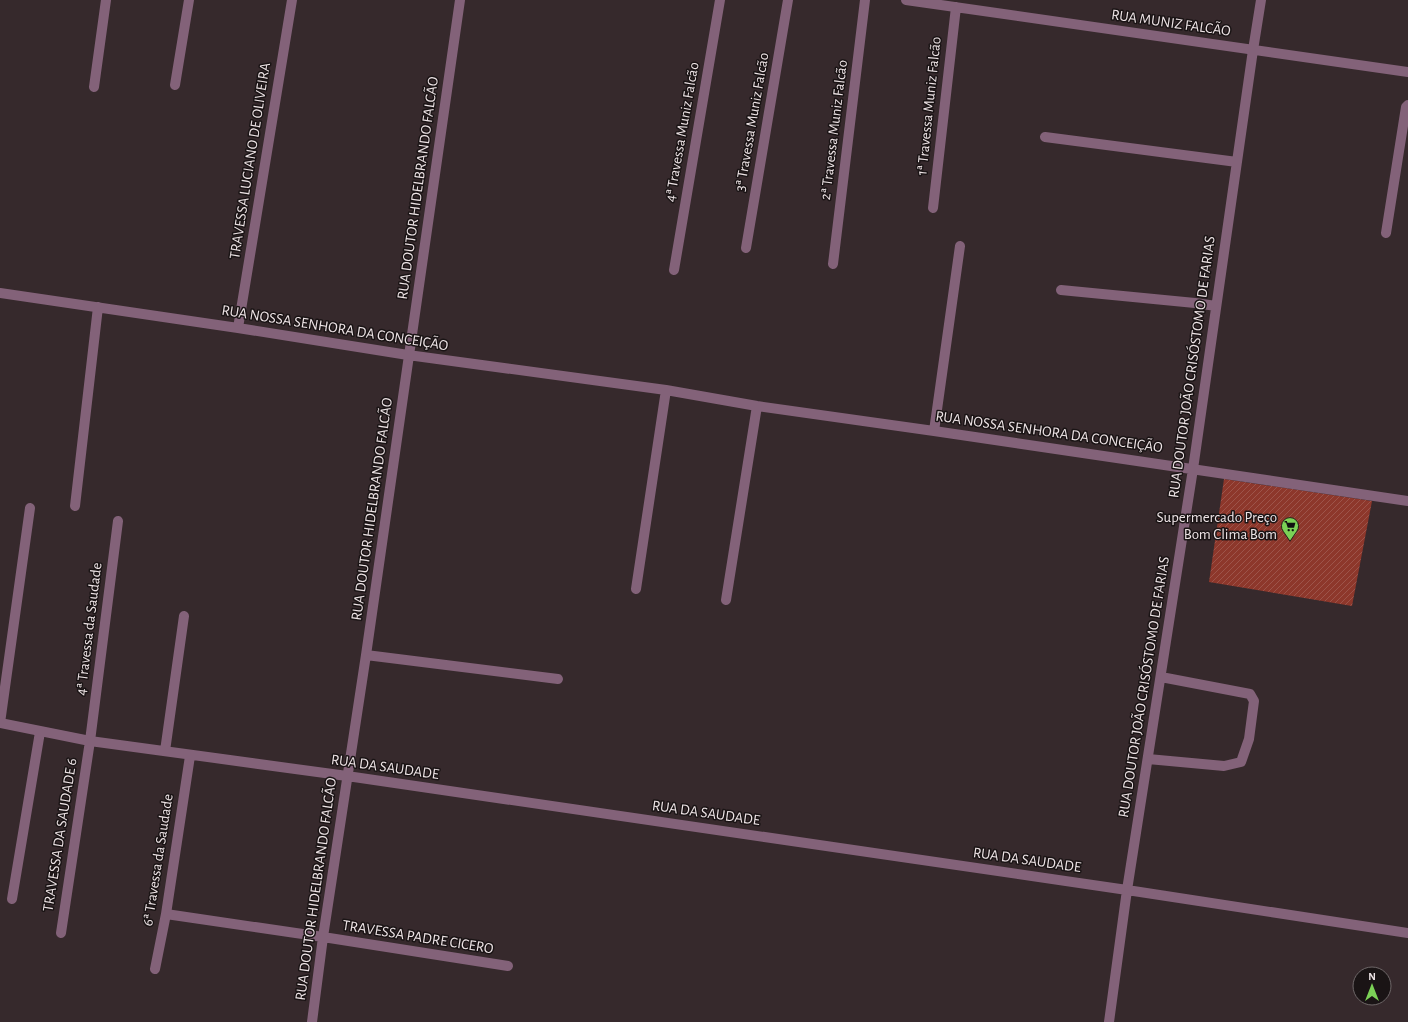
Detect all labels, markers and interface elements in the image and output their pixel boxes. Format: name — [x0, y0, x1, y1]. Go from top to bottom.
street label: RUA MUNIZ FALCÃO — [1110, 6, 1232, 39]
street label: 1ª Travessa Muniz Falcão — [914, 36, 944, 176]
street label: 3ª Travessa Muniz Falcão — [732, 52, 772, 192]
street label: 2ª Travessa Muniz Falcão — [818, 59, 850, 201]
street label: TRAVESSA LUCIANO DE OLIVEIRA — [227, 61, 273, 260]
street label: 4ª Travessa Muniz Falcão — [662, 61, 702, 203]
street label: RUA DOUTOR HIDELBRANDO FALCÃO — [394, 76, 441, 300]
street label: RUA DOUTOR JOÃO CRISÓSTOMO DE FARIAS — [1164, 235, 1218, 499]
street label: RUA NOSSA SENHORA DA CONCEIÇÃO — [221, 302, 450, 353]
street label: RUA DOUTOR HIDELBRANDO FALCÃO — [348, 397, 395, 621]
street label: RUA NOSSA SENHORA DA CONCEIÇÃO — [934, 408, 1164, 455]
place label: Supermercado Preço Bom Clima Bom — [1157, 510, 1277, 542]
supermarket icon: Supermercado Preço Bom Clima Bom — [1280, 516, 1300, 541]
street label: RUA DOUTOR JOÃO CRISÓSTOMO DE FARIAS — [1114, 555, 1172, 819]
street label: 4ª Travessa da Saudade — [73, 562, 105, 696]
street label: RUA DA SAUDADE — [330, 752, 440, 782]
street label: TRAVESSA DA SAUDADE 6 — [40, 757, 80, 913]
street label: RUA DOUTOR HIDELBRANDO FALCÃO — [292, 777, 339, 1001]
street label: 6ª Travessa da Saudade — [140, 793, 176, 927]
street label: RUA DA SAUDADE — [651, 798, 761, 828]
street label: RUA DA SAUDADE — [972, 845, 1082, 875]
street label: TRAVESSA PADRE CICERO — [341, 918, 495, 956]
north arrow — [1352, 966, 1392, 1006]
text: N — [1368, 971, 1376, 982]

